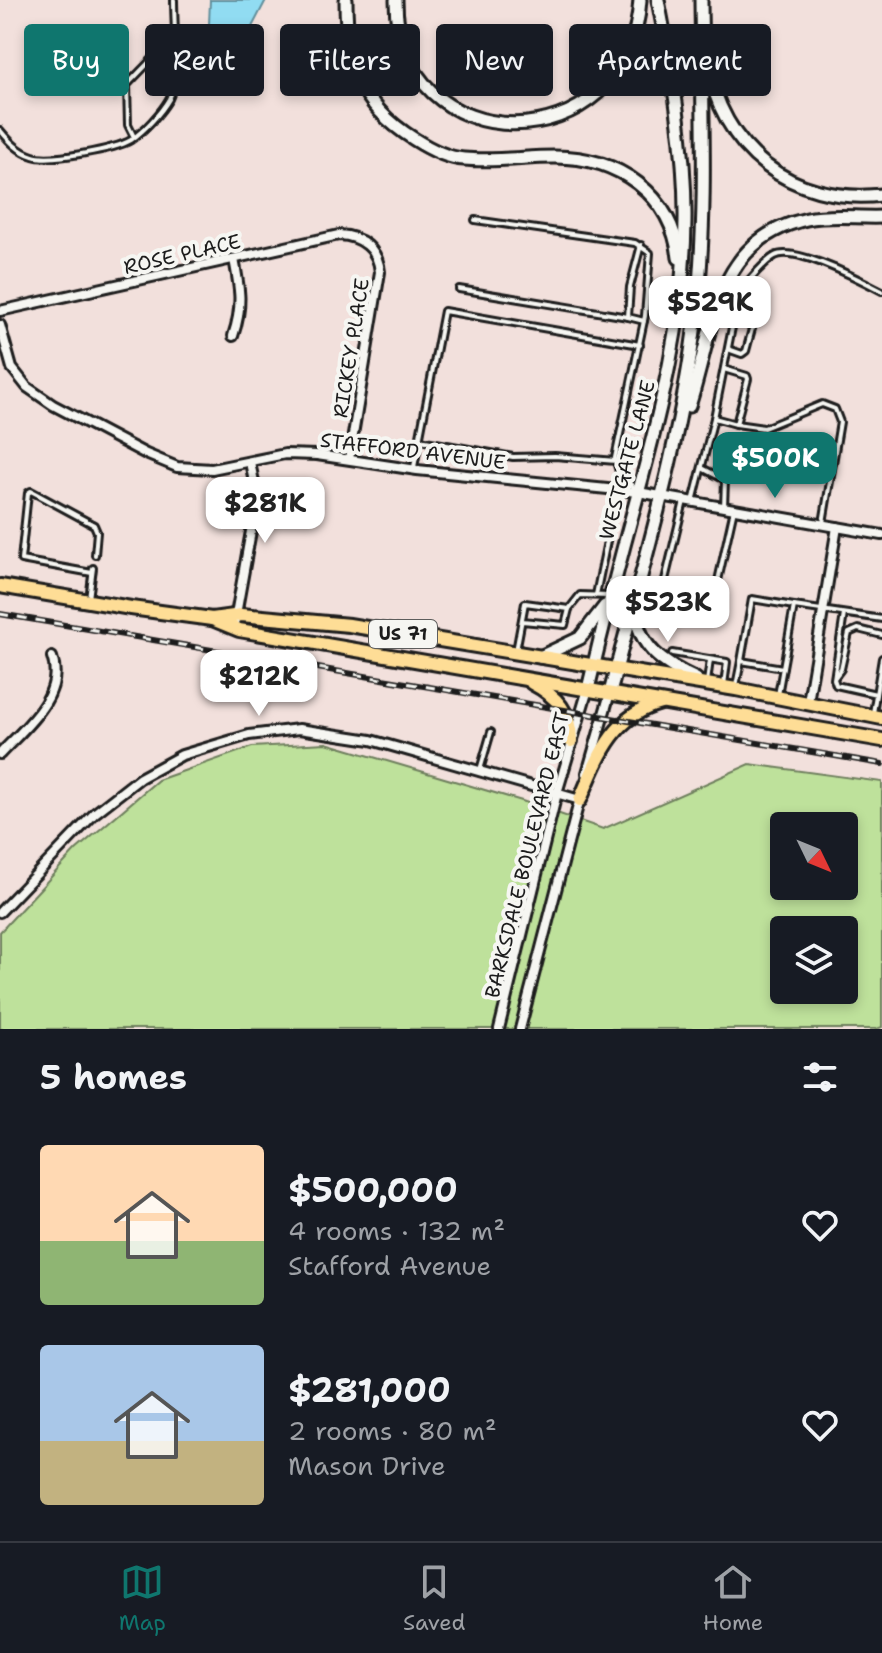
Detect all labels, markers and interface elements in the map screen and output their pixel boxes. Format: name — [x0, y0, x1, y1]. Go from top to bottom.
chip: Buy — [24, 24, 129, 96]
chip: Rent — [145, 24, 264, 96]
chip: Filters — [280, 24, 420, 96]
chip: New — [436, 24, 553, 96]
chip: Apartment — [569, 24, 771, 96]
street label: ROSE PLACE — [121, 228, 243, 280]
street label: RICKEY PLACE — [327, 276, 375, 420]
pin: $529K — [654, 276, 766, 344]
text: $529K — [667, 284, 753, 319]
street label: WESTGATE LANE — [593, 377, 661, 543]
street label: STAFFORD AVENUE — [319, 427, 507, 475]
pin: $500K — [719, 432, 831, 500]
text: $500K — [731, 440, 819, 475]
pin: $281K — [209, 477, 321, 545]
text: $281K — [224, 485, 306, 520]
pin: $523K — [612, 576, 724, 644]
text: $523K — [624, 584, 712, 619]
road number: US 71 — [369, 620, 437, 648]
pin: $212K — [203, 650, 315, 718]
text: $212K — [218, 658, 300, 693]
street label: BARKSDALE BOULEVARD EAST — [479, 709, 575, 1001]
north arrow — [770, 812, 858, 900]
map controls — [770, 812, 858, 1004]
button: layers — [770, 916, 858, 1004]
text: 5 homes — [40, 1054, 187, 1100]
icon: filters — [798, 1055, 842, 1099]
text: $500,000 — [288, 1167, 458, 1213]
icon: home — [104, 1177, 200, 1273]
icon: heart — [798, 1203, 842, 1247]
text: 4 rooms · 132 m² — [288, 1213, 505, 1248]
text: Stafford Avenue — [288, 1248, 491, 1283]
text: $281,000 — [288, 1367, 451, 1413]
icon: home — [104, 1377, 200, 1473]
icon: heart — [798, 1403, 842, 1447]
text: 2 rooms · 80 m² — [288, 1413, 497, 1448]
text: Mason Drive — [288, 1448, 446, 1483]
tab: Map — [119, 1560, 166, 1637]
tab: Saved — [403, 1560, 466, 1637]
tab: Home — [703, 1560, 763, 1637]

